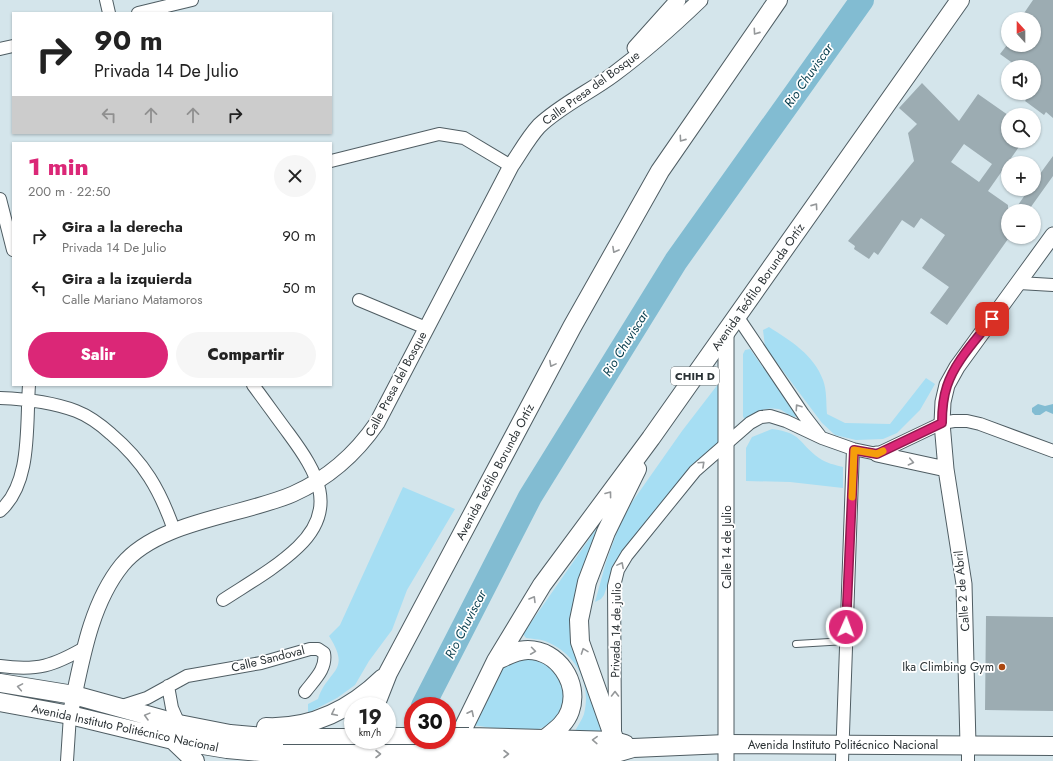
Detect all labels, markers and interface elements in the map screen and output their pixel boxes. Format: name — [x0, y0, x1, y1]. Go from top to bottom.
north arrow — [1001, 12, 1041, 52]
map controls — [1001, 12, 1041, 244]
text: 90 m — [94, 20, 163, 61]
icon: right — [28, 28, 80, 80]
one-way arrow — [753, 28, 761, 35]
water label: Rio Chuviscar — [779, 39, 838, 111]
street label: Calle Presa del Bosque — [538, 46, 644, 130]
text: Privada 14 De Julio — [94, 58, 239, 84]
button: sound — [1001, 60, 1041, 100]
icon: left — [98, 104, 120, 126]
icon: ahead — [140, 104, 162, 126]
icon: ahead — [182, 104, 204, 126]
icon: right — [224, 104, 246, 126]
button: search — [1001, 108, 1041, 148]
one-way arrow — [679, 135, 687, 142]
text: 1 min — [28, 149, 89, 184]
button: close — [274, 155, 316, 197]
button: + — [1001, 156, 1041, 196]
text: 200 m · 22:50 — [28, 182, 111, 201]
one-way arrow — [810, 203, 818, 210]
button: − — [1001, 204, 1041, 244]
text: Gira a la derecha — [62, 216, 183, 238]
street label: Avenida Teófilo Borunda Ortíz — [707, 219, 809, 354]
icon: right — [28, 225, 50, 247]
text: 90 m — [282, 225, 316, 247]
text: Privada 14 De Julio — [62, 238, 166, 257]
one-way arrow — [613, 246, 620, 253]
text: Gira a la izquierda — [62, 268, 192, 290]
icon: left — [28, 277, 50, 299]
text: 50 m — [282, 277, 316, 299]
text: Calle Mariano Matamoros — [62, 290, 202, 309]
pin — [975, 302, 1009, 336]
water label: Rio Chuviscar — [598, 306, 654, 380]
icon: arrive — [981, 308, 1003, 330]
street label: Calle Presa del Bosque — [361, 328, 431, 440]
button: Salir — [28, 332, 168, 378]
button: Compartir — [176, 332, 316, 378]
one-way arrow — [549, 360, 557, 367]
road number: CHIH D — [671, 367, 719, 385]
street label: Avenida Teófilo Borunda Ortíz — [451, 400, 539, 543]
one-way arrow — [795, 404, 803, 411]
one-way arrow — [908, 457, 915, 465]
one-way arrow — [697, 461, 705, 469]
one-way arrow — [604, 491, 612, 498]
street label: Calle 14 de Julio — [718, 505, 736, 589]
street label: Calle 2 de Abril — [949, 550, 975, 632]
one-way arrow — [617, 562, 624, 569]
street label: Privada 14 de julio — [606, 582, 626, 678]
water label: Rio Chuviscar — [440, 586, 491, 662]
one-way arrow — [529, 596, 536, 603]
position arrow — [825, 606, 867, 648]
street label: Calle Sandoval — [229, 641, 307, 677]
one-way arrow — [529, 646, 536, 655]
one-way arrow — [580, 648, 588, 655]
place label: Ika Climbing Gym — [902, 658, 994, 676]
marker: Ika Climbing Gym — [997, 662, 1007, 672]
one-way arrow — [17, 683, 23, 691]
one-way arrow — [611, 691, 619, 697]
speed limit sign: 30 — [404, 697, 456, 749]
street label: Avenida Instituto Politécnico Nacional — [30, 699, 220, 757]
text: 19 — [358, 703, 382, 732]
one-way arrow — [331, 708, 339, 716]
one-way arrow — [466, 710, 474, 718]
one-way arrow — [143, 712, 150, 721]
text: km/h — [359, 725, 381, 740]
one-way arrow — [592, 736, 598, 744]
street label: Avenida Instituto Politécnico Nacional — [748, 736, 938, 754]
one-way arrow — [375, 750, 381, 758]
one-way arrow — [503, 750, 509, 758]

